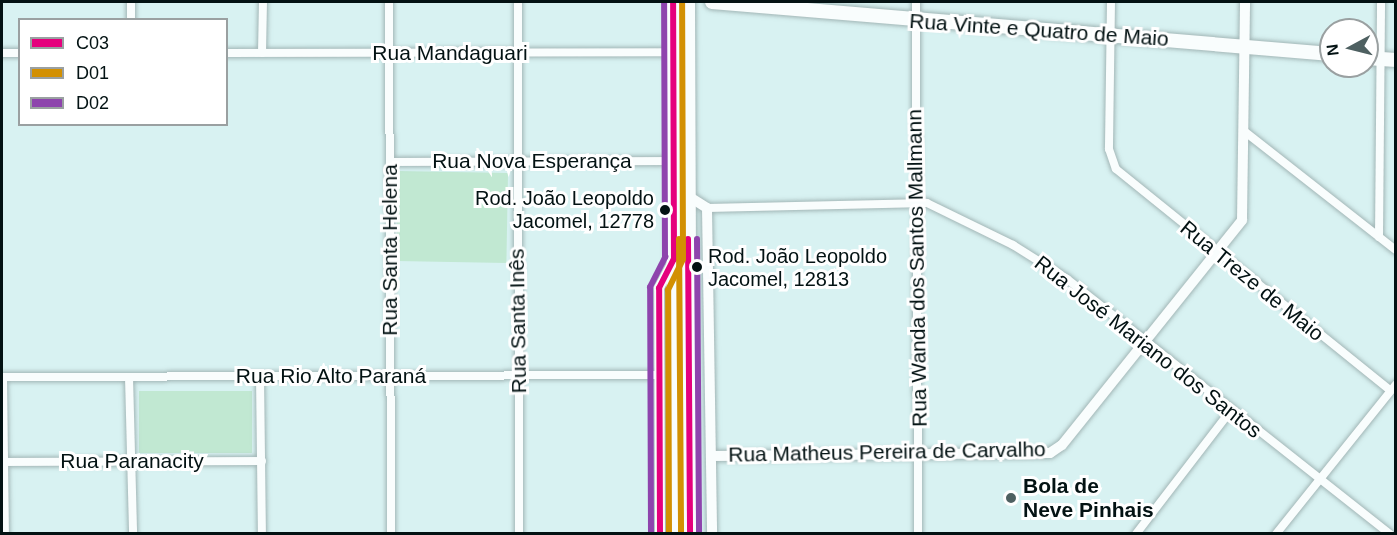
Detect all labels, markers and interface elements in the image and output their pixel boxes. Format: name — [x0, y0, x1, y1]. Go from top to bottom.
street label: Rua Vinte e Quatro de Maio — [908, 8, 1170, 52]
legend — [18, 18, 228, 126]
north arrow — [1319, 18, 1379, 78]
text: C03 — [76, 33, 109, 53]
street label: Rua Mandaguari — [372, 40, 528, 66]
text: N — [1323, 43, 1342, 57]
text: D01 — [76, 63, 109, 83]
text: D02 — [76, 93, 109, 113]
street label: Rua Wanda dos Santos Mallmann — [902, 109, 932, 427]
street label: Rua Nova Esperança — [432, 148, 632, 174]
street label: Rua Santa Helena — [377, 164, 403, 336]
place label: Rod. João Leopoldo Jacomel, 12778 — [475, 186, 654, 233]
marker: Rod. João Leopoldo Jacomel, 12778 — [659, 204, 671, 216]
street label: Rua Treze de Maio — [1175, 215, 1329, 347]
place label: Rod. João Leopoldo Jacomel, 12813 — [708, 244, 887, 291]
street label: Rua Santa Inês — [504, 248, 532, 394]
street label: Rua José Mariano dos Santos — [1029, 250, 1267, 444]
marker: Rod. João Leopoldo Jacomel, 12813 — [691, 261, 703, 273]
street label: Rua Rio Alto Paraná — [235, 363, 427, 389]
street label: Rua Matheus Pereira de Carvalho — [728, 437, 1046, 467]
street label: Rua Paranacity — [60, 448, 204, 474]
place label: Bola de Neve Pinhais — [1023, 473, 1154, 523]
marker: Bola de Neve Pinhais — [1004, 491, 1018, 505]

